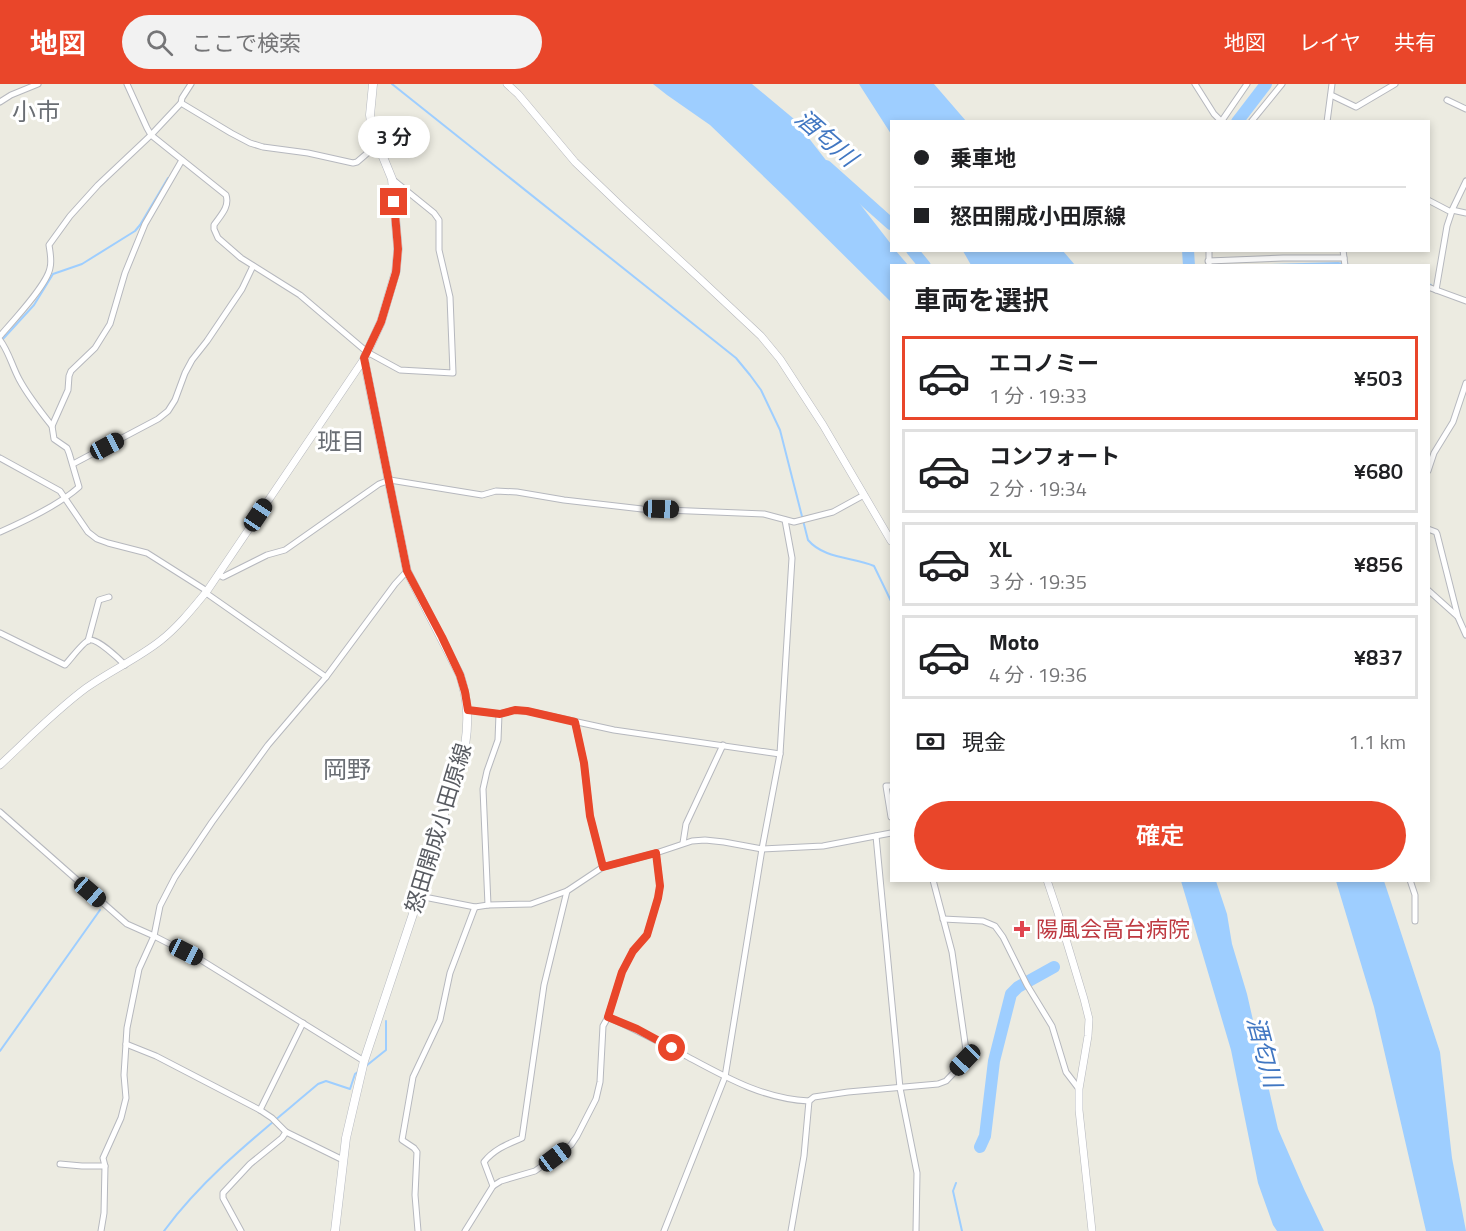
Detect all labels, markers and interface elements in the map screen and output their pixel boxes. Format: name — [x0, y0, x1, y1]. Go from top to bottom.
search box — [122, 15, 542, 69]
text: 地図 — [30, 21, 86, 64]
icon: search — [143, 26, 176, 59]
text: ここで検索 — [191, 26, 301, 60]
text: 地図 — [1224, 26, 1266, 58]
text: レイヤ — [1299, 26, 1361, 58]
text: 共有 — [1394, 26, 1436, 58]
district label: 小市 — [12, 93, 60, 129]
water label: 酒匂川 — [788, 100, 868, 176]
callout: 3 分 — [358, 115, 430, 157]
text: 3 分 — [376, 121, 412, 152]
text: 乗車地 — [950, 141, 1016, 175]
route end — [380, 188, 407, 215]
text: 怒田開成小田原線 — [950, 199, 1126, 233]
text: 車両を選択 — [914, 279, 1049, 320]
text: エコノミー — [989, 346, 1099, 380]
icon: car — [917, 351, 971, 405]
text: ¥503 — [1354, 361, 1403, 395]
text: 1 分 · 19:33 — [989, 380, 1087, 411]
district label: 班目 — [317, 423, 365, 459]
car — [87, 430, 127, 462]
text: コンフォート — [989, 439, 1120, 473]
icon: car — [917, 444, 971, 498]
text: ¥680 — [1354, 454, 1403, 488]
text: 2 分 · 19:34 — [989, 473, 1087, 504]
car — [240, 495, 276, 535]
car — [643, 499, 679, 519]
text: XL — [989, 532, 1012, 566]
icon: car — [917, 537, 971, 591]
text: ¥856 — [1354, 547, 1403, 581]
text: 3 分 · 19:35 — [989, 566, 1087, 597]
text: Moto — [989, 625, 1039, 659]
icon: car — [917, 630, 971, 684]
text: ¥837 — [1354, 640, 1403, 674]
text: 4 分 · 19:36 — [989, 659, 1087, 690]
icon: cash — [914, 725, 947, 758]
text: 現金 — [962, 725, 1006, 759]
text: 1.1 km — [1349, 726, 1406, 757]
street label: 怒田開成小田原線 — [396, 739, 480, 917]
district label: 岡野 — [323, 751, 371, 787]
button: 確定 — [914, 801, 1406, 870]
car — [71, 873, 109, 911]
place label: 陽風会高台病院 — [1036, 912, 1190, 946]
marker: 陽風会高台病院 — [1013, 920, 1031, 938]
car — [166, 936, 206, 968]
water label: 酒匂川 — [1238, 1012, 1292, 1094]
route start — [658, 1034, 685, 1061]
car — [946, 1041, 984, 1079]
car — [535, 1139, 575, 1175]

